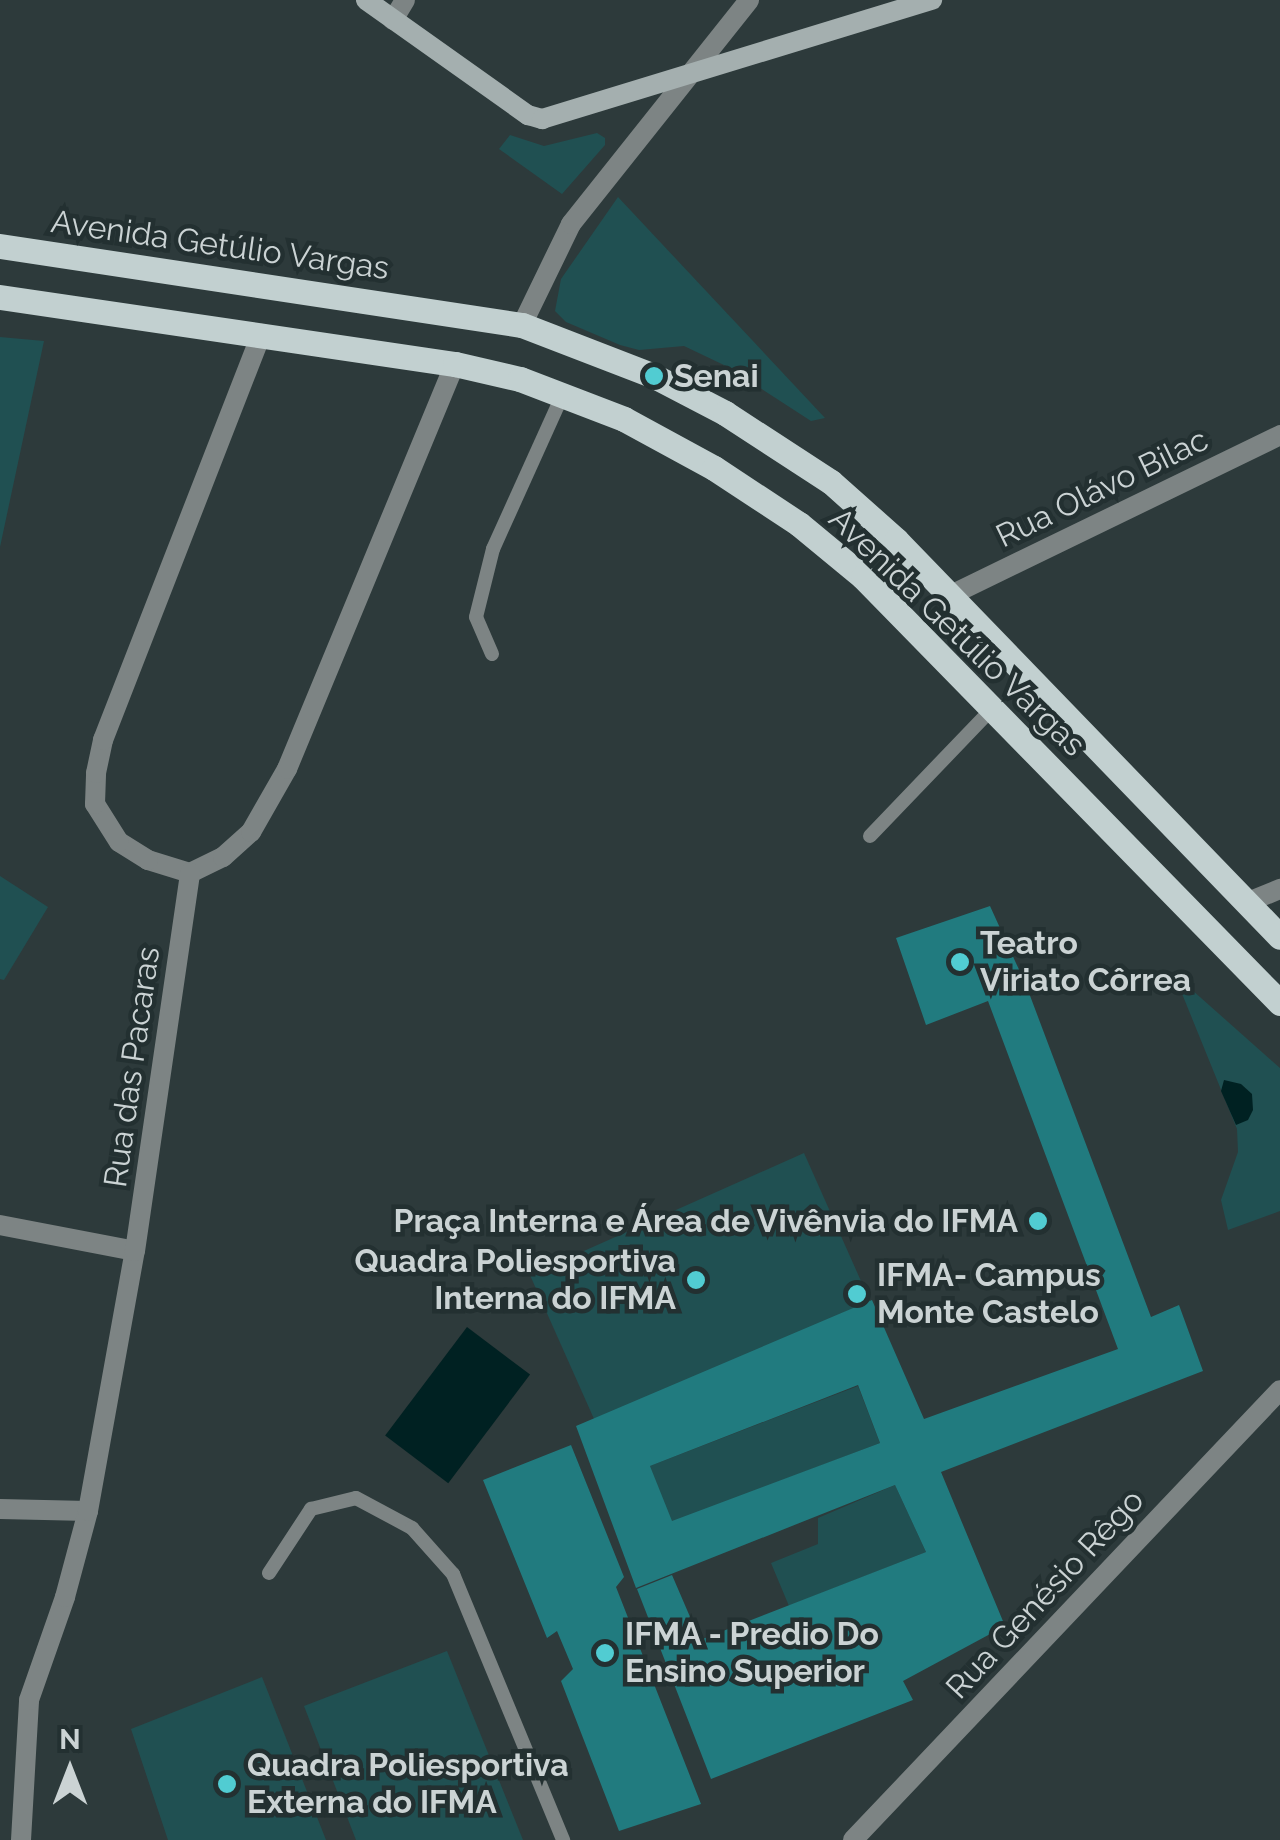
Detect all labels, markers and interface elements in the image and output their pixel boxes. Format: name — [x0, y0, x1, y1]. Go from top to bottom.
street label: Avenida Getúlio Vargas — [48, 202, 392, 288]
place label: Senai — [674, 357, 759, 395]
marker: Senai — [643, 365, 665, 387]
street label: Rua Olávo Bilac — [990, 420, 1214, 556]
street label: Avenida Getúlio Vargas — [821, 499, 1093, 765]
place label: Teatro Viriato Côrrea — [980, 925, 1191, 1000]
street label: Rua das Pacaras — [96, 944, 168, 1190]
marker: Teatro Viriato Côrrea — [949, 951, 971, 973]
place label: Praça Interna e Área de Vivênvia do IFMA — [391, 1202, 1018, 1240]
marker: Praça Interna e Área de Vivênvia do IFMA — [1027, 1210, 1049, 1232]
place label: Quadra Poliesportiva Interna do IFMA — [354, 1243, 676, 1318]
place label: IFMA- Campus Monte Castelo — [877, 1257, 1101, 1332]
marker: Quadra Poliesportiva Interna do IFMA — [685, 1269, 707, 1291]
marker: IFMA- Campus Monte Castelo — [846, 1283, 868, 1305]
street label: Rua Genésio Rêgo — [938, 1481, 1152, 1707]
place label: IFMA - Predio Do Ensino Superior — [625, 1616, 880, 1691]
marker: IFMA - Predio Do Ensino Superior — [594, 1642, 616, 1664]
north arrow — [20, 1720, 120, 1820]
text: N — [59, 1723, 81, 1756]
place label: Quadra Poliesportiva Externa do IFMA — [247, 1747, 569, 1822]
marker: Quadra Poliesportiva Externa do IFMA — [216, 1773, 238, 1795]

